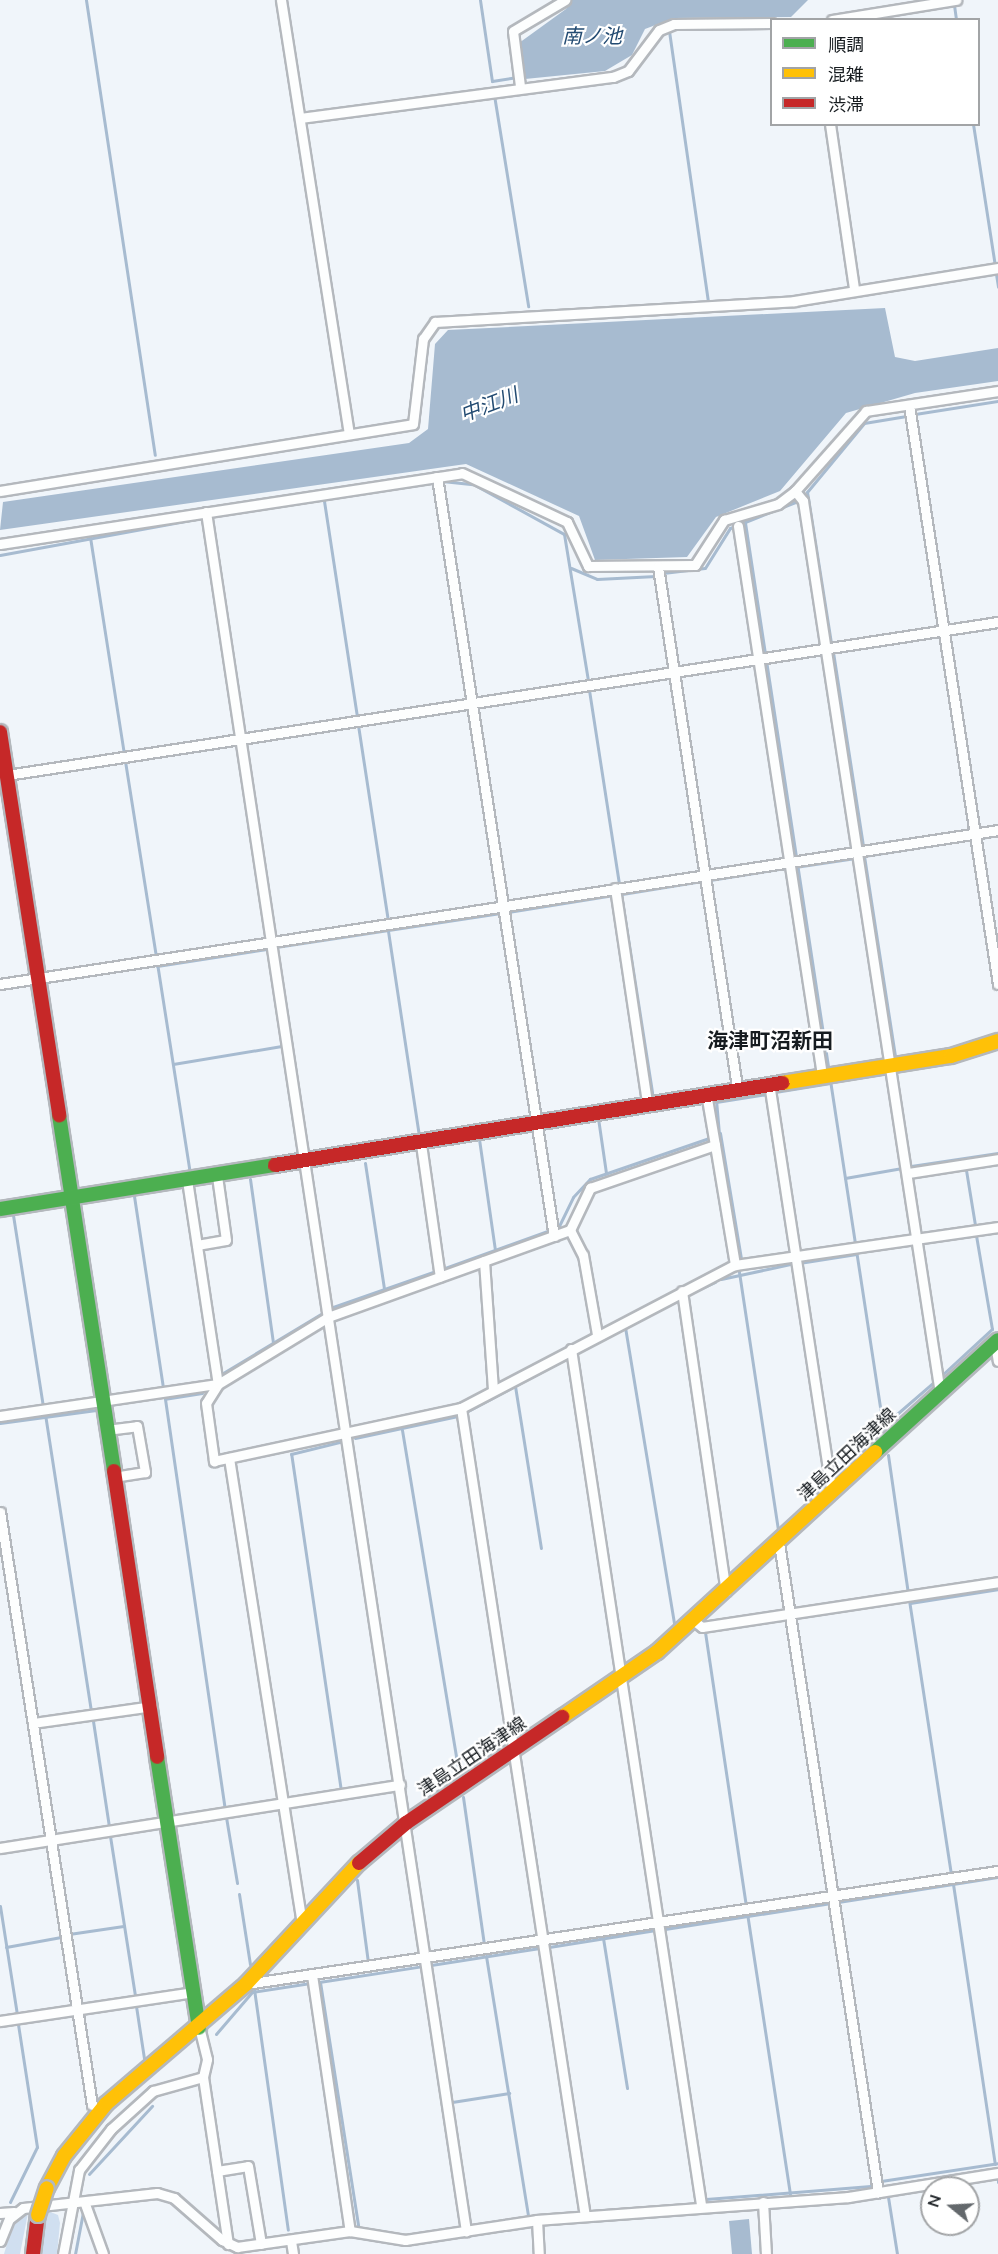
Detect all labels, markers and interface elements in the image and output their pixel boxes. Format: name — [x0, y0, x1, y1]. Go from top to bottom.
legend — [770, 18, 980, 126]
water label: 南ノ池 — [562, 24, 622, 48]
text: 順調 — [828, 33, 864, 57]
text: 混雑 — [828, 63, 864, 87]
text: 渋滞 — [828, 93, 864, 117]
water label: 中江川 — [457, 383, 521, 427]
district label: 海津町沼新田 — [707, 1028, 833, 1054]
street label: 津島立田海津線 — [794, 1404, 900, 1506]
street label: 津島立田海津線 — [414, 1713, 530, 1801]
north arrow — [920, 2176, 980, 2236]
text: N — [922, 2192, 947, 2210]

